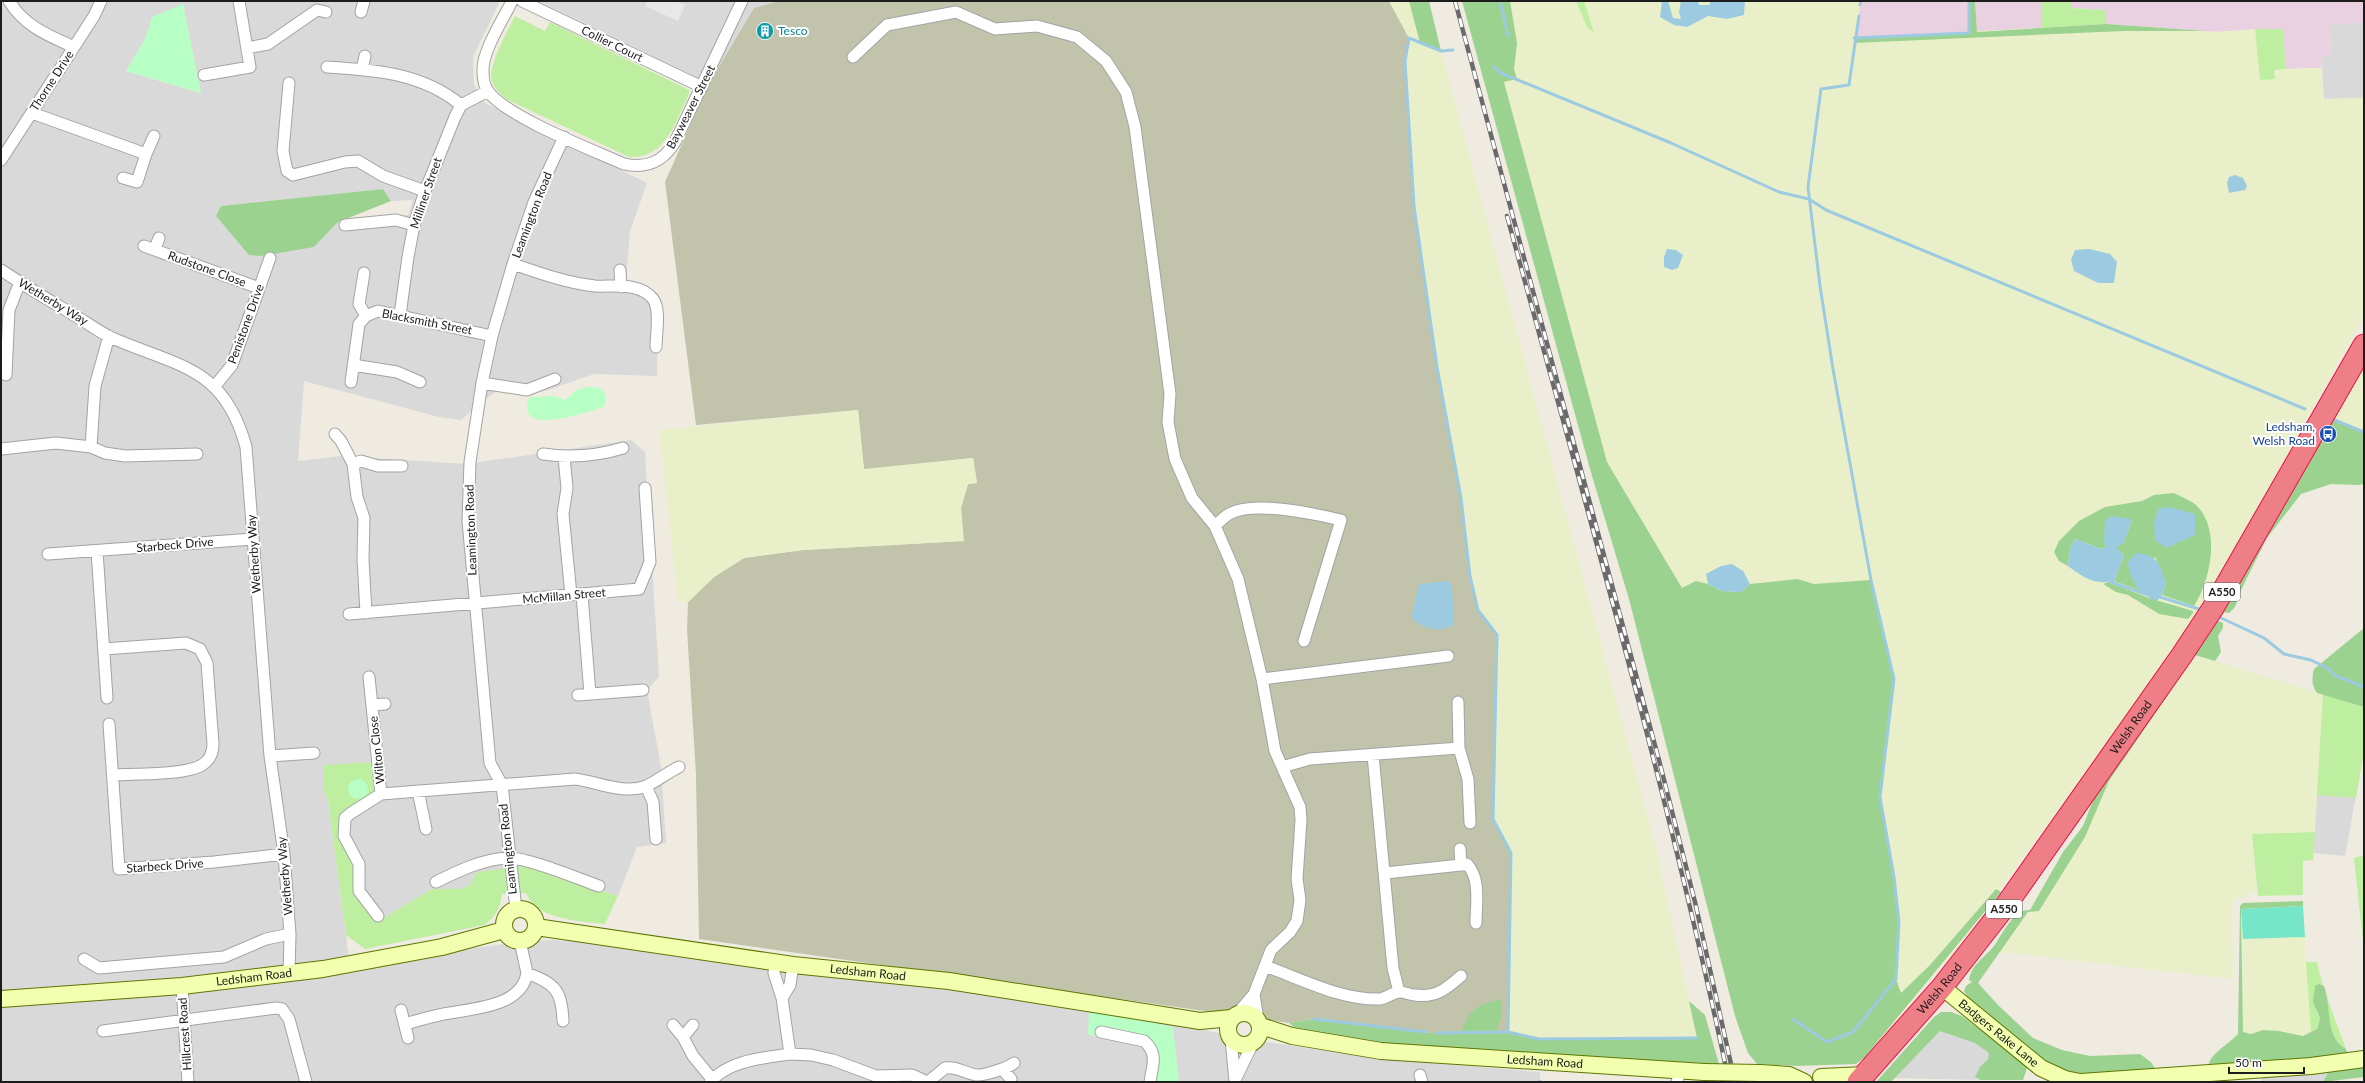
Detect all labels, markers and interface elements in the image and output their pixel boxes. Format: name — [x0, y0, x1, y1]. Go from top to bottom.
building icon: Tesco — [755, 21, 775, 41]
street label: Collier Court — [579, 22, 646, 65]
place label: Tesco — [778, 23, 808, 38]
street label: Thorne Drive — [26, 47, 77, 114]
street label: Bayweaver Street — [663, 62, 719, 151]
street label: Milliner Street — [406, 155, 445, 230]
street label: Leamington Road — [508, 170, 555, 260]
street label: Rudstone Close — [166, 247, 248, 290]
street label: Wetherby Way — [16, 275, 92, 329]
street label: Penistone Drive — [224, 282, 267, 366]
street label: Blacksmith Street — [381, 305, 474, 338]
place label: Ledsham, Welsh Road — [2253, 419, 2315, 448]
bus stop icon: Ledsham, Welsh Road — [2318, 424, 2338, 444]
street label: Leamington Road — [461, 484, 480, 576]
street label: Wetherby Way — [243, 513, 264, 594]
street label: Starbeck Drive — [136, 534, 214, 555]
road number: A550 — [2204, 583, 2240, 601]
street label: McMillan Street — [522, 584, 607, 607]
street label: Welsh Road — [2106, 697, 2155, 757]
street label: Wilton Close — [365, 715, 388, 785]
street label: Leamington Road — [495, 803, 520, 895]
street label: Wetherby Way — [274, 835, 295, 916]
street label: Starbeck Drive — [126, 855, 204, 876]
road number: A550 — [1986, 900, 2022, 918]
street label: Welsh Road — [1913, 960, 1965, 1017]
street label: Ledsham Road — [829, 961, 907, 984]
street label: Ledsham Road — [215, 965, 293, 989]
street label: Badgers Rake Lane — [1956, 996, 2042, 1070]
street label: Hillcrest Road — [174, 997, 195, 1071]
scale bar — [2229, 1049, 2304, 1075]
street label: Ledsham Road — [1506, 1051, 1583, 1071]
text: 50 m — [2235, 1055, 2262, 1070]

